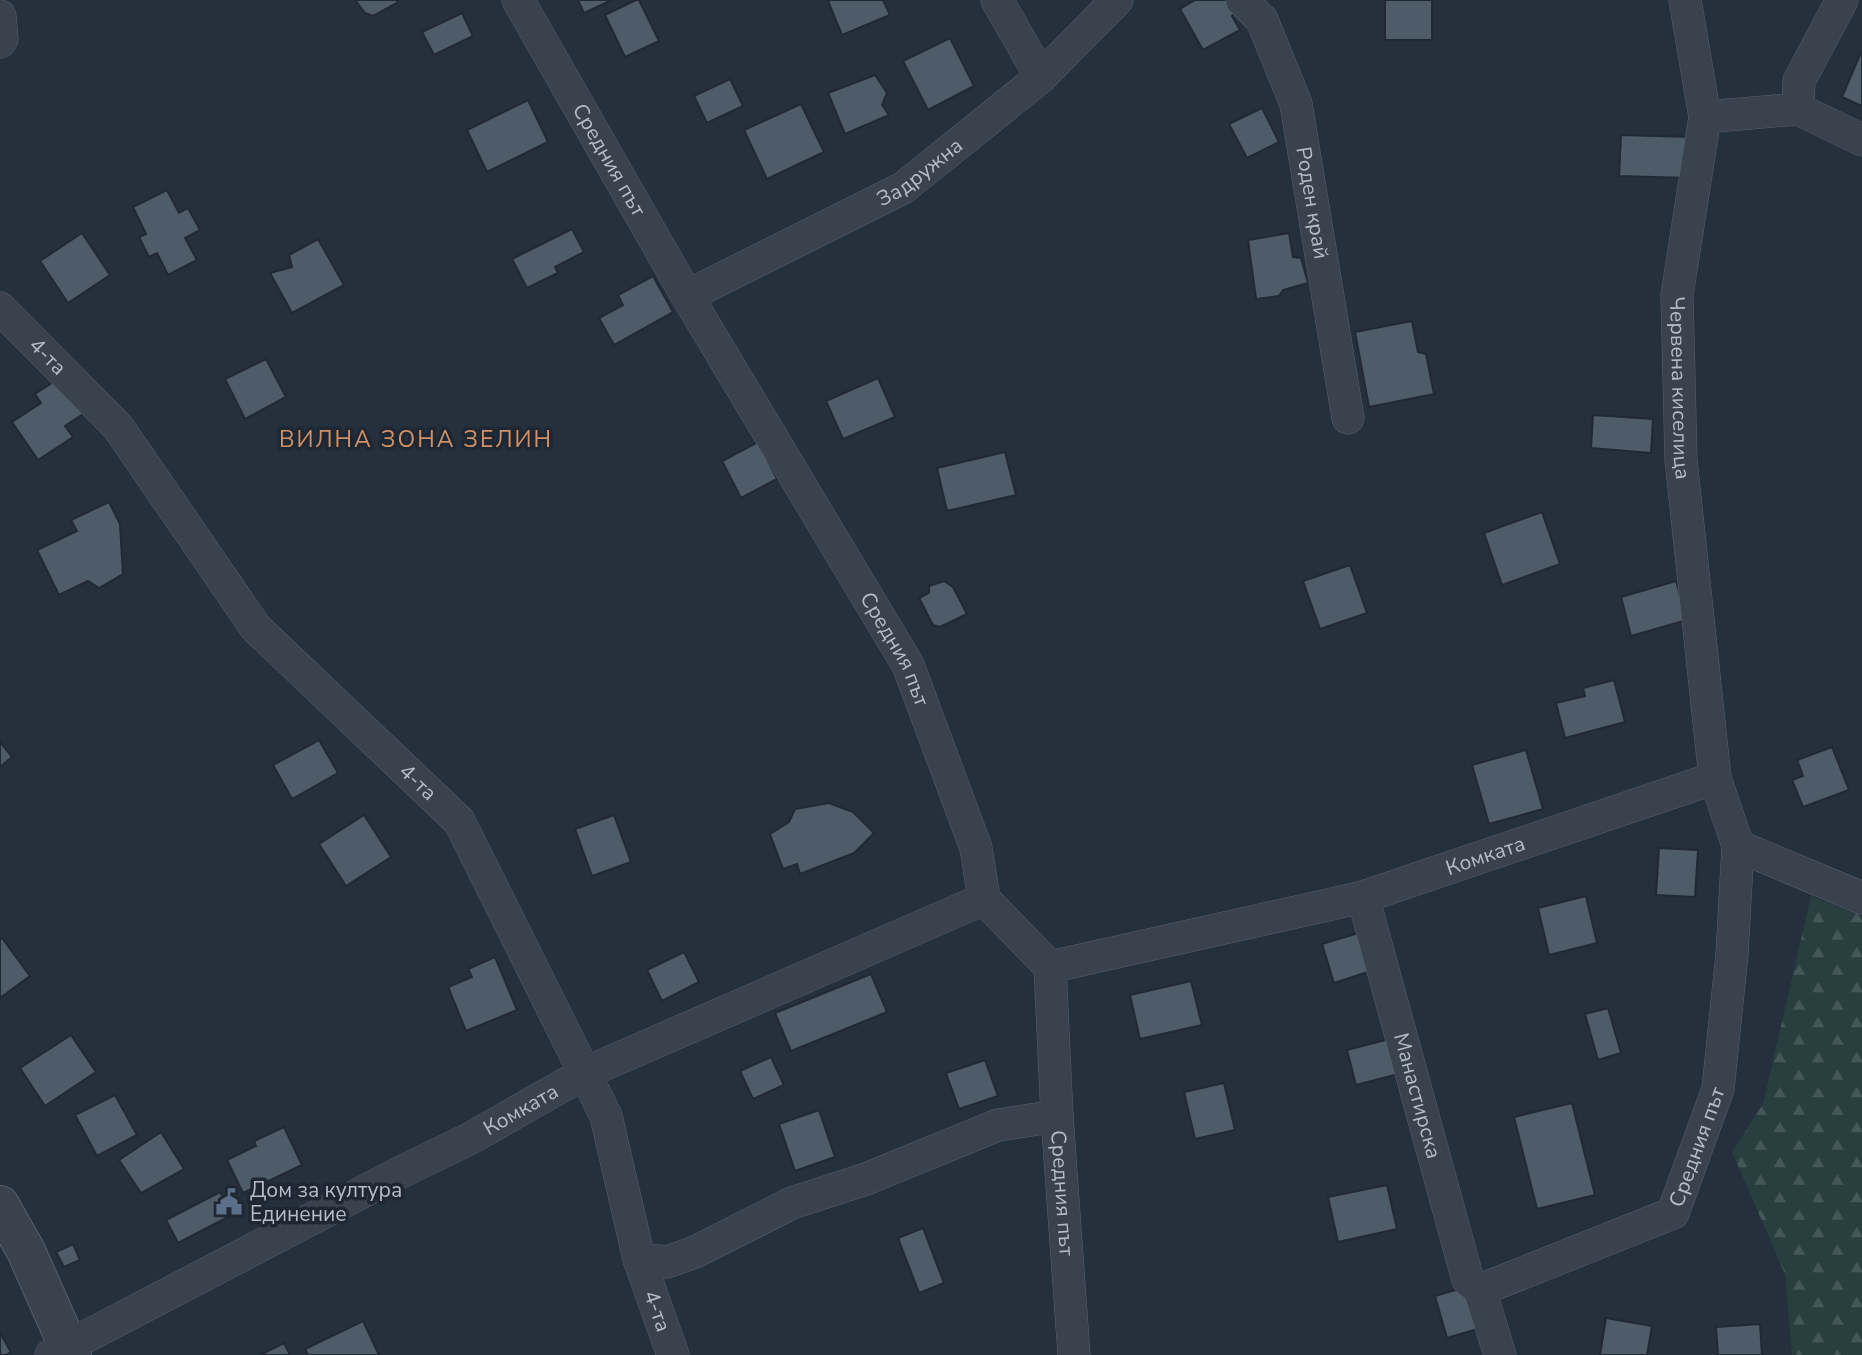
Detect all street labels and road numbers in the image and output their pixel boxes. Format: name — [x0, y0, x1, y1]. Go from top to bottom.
street label: Средния път — [566, 98, 653, 222]
street label: Задружна — [872, 131, 969, 213]
street label: Роден край — [1289, 144, 1335, 261]
street label: Червена киселица — [1663, 296, 1697, 481]
street label: 4-та — [23, 331, 73, 381]
street label: Средния път — [853, 587, 936, 711]
street label: 4-та — [393, 757, 443, 807]
street label: Комката — [1442, 829, 1529, 882]
street label: Манастирска — [1387, 1030, 1448, 1162]
street label: Комката — [478, 1077, 563, 1142]
street label: Средния път — [1662, 1083, 1732, 1211]
street label: Средния път — [1044, 1129, 1081, 1257]
street label: 4-та — [637, 1286, 678, 1336]

